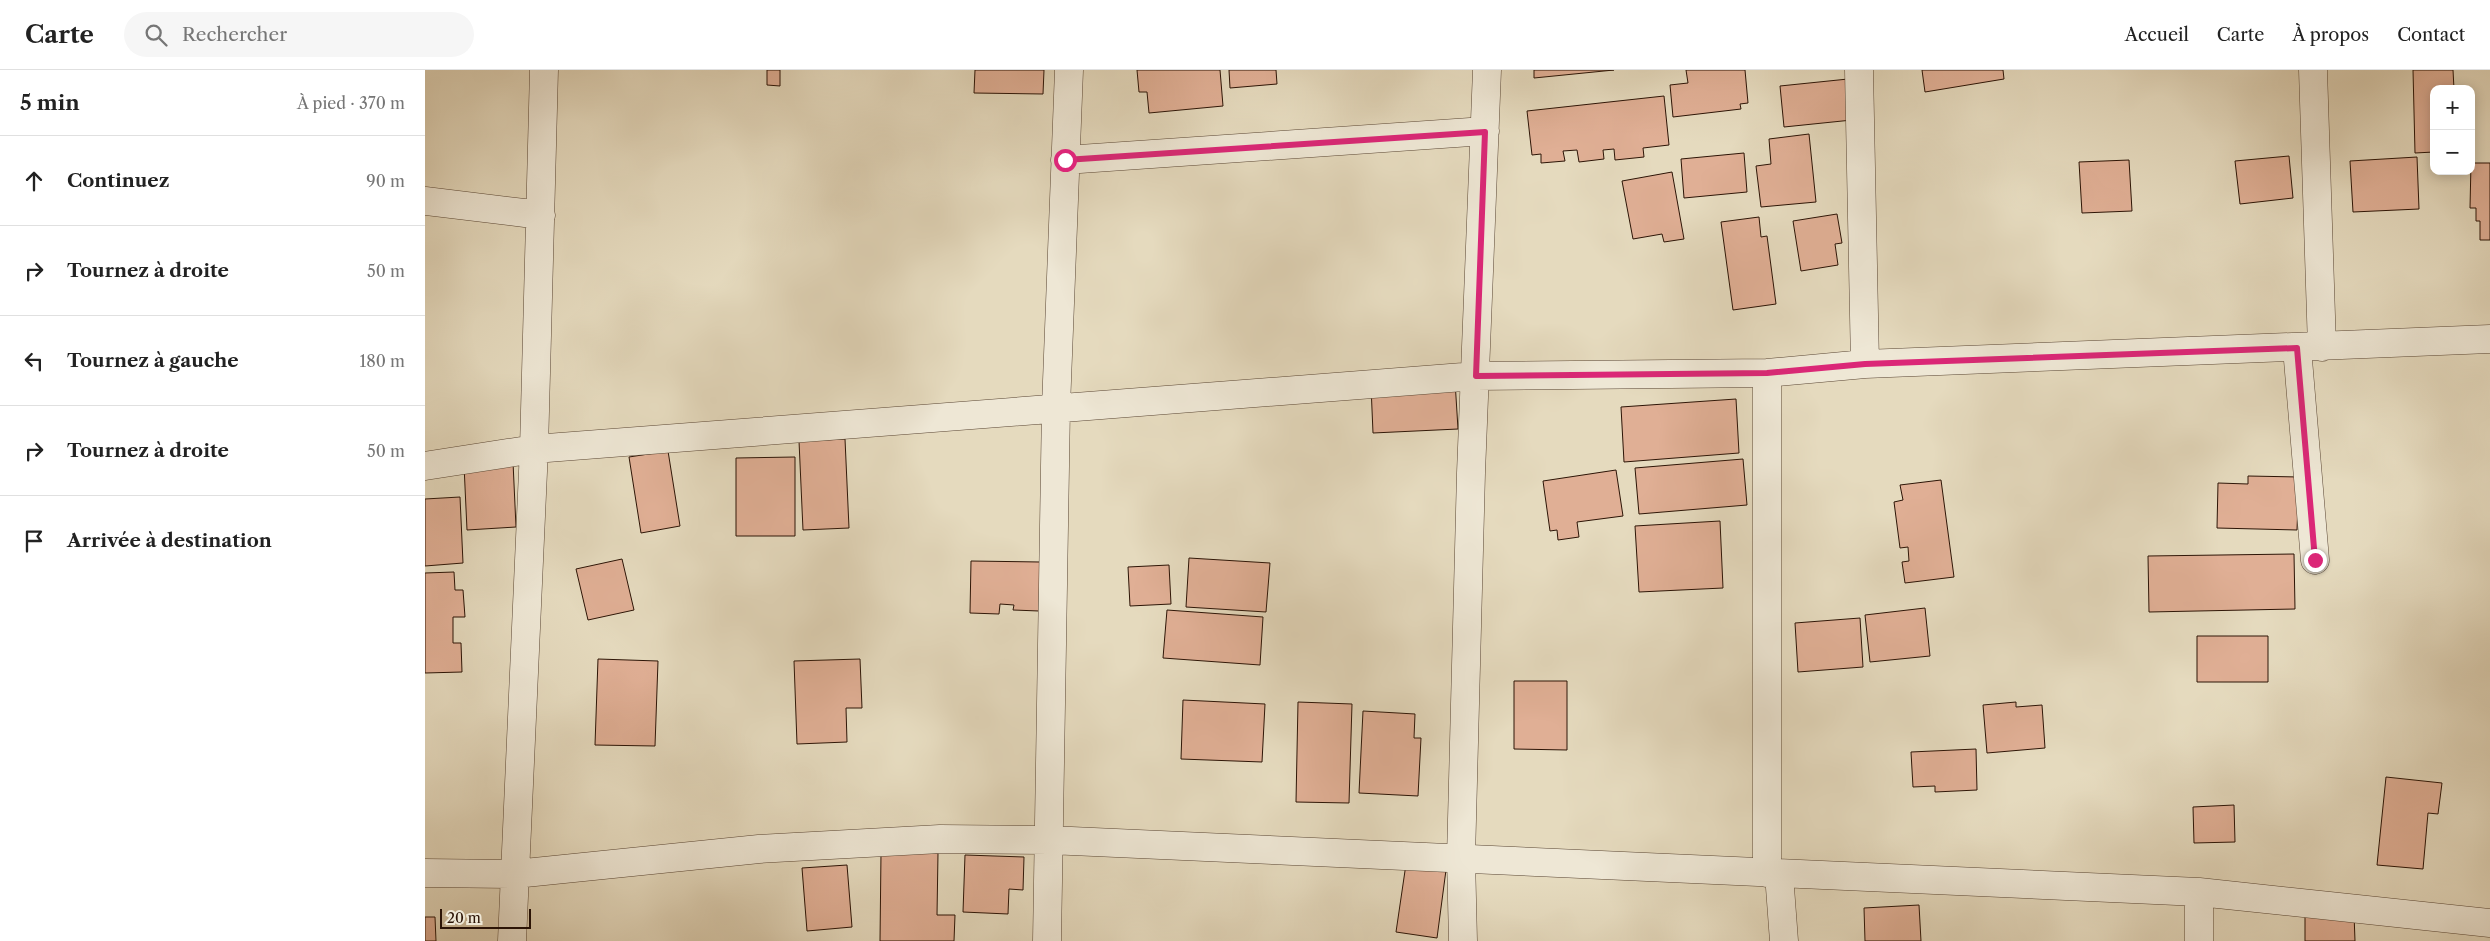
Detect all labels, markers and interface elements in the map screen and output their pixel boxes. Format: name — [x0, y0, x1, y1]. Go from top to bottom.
search box — [124, 12, 474, 57]
text: Carte — [25, 20, 94, 49]
icon: search — [142, 21, 170, 49]
text: Rechercher — [182, 23, 287, 46]
text: Accueil — [2125, 24, 2189, 46]
text: Carte — [2217, 24, 2264, 46]
text: À propos — [2292, 24, 2369, 46]
text: Contact — [2397, 24, 2465, 46]
map controls — [2430, 85, 2475, 175]
button: + — [2430, 85, 2475, 130]
text: 5 min — [20, 90, 80, 115]
text: À pied · 370 m — [297, 93, 405, 113]
button: − — [2430, 130, 2475, 175]
route start — [1054, 149, 1077, 172]
icon: ahead — [20, 167, 48, 195]
text: Continuez — [67, 169, 169, 192]
text: 90 m — [366, 171, 405, 191]
icon: right — [20, 257, 48, 285]
text: Tournez à droite — [67, 259, 229, 282]
text: 50 m — [367, 261, 405, 281]
icon: left — [20, 347, 48, 375]
text: Tournez à gauche — [67, 349, 239, 372]
text: 180 m — [359, 351, 405, 371]
icon: right — [20, 437, 48, 465]
text: Tournez à droite — [67, 439, 229, 462]
text: 50 m — [367, 441, 405, 461]
icon: arrive — [20, 527, 48, 555]
text: Arrivée à destination — [67, 529, 272, 552]
route end — [2304, 549, 2327, 572]
scale bar — [440, 906, 531, 929]
text: 20 m — [447, 909, 481, 927]

